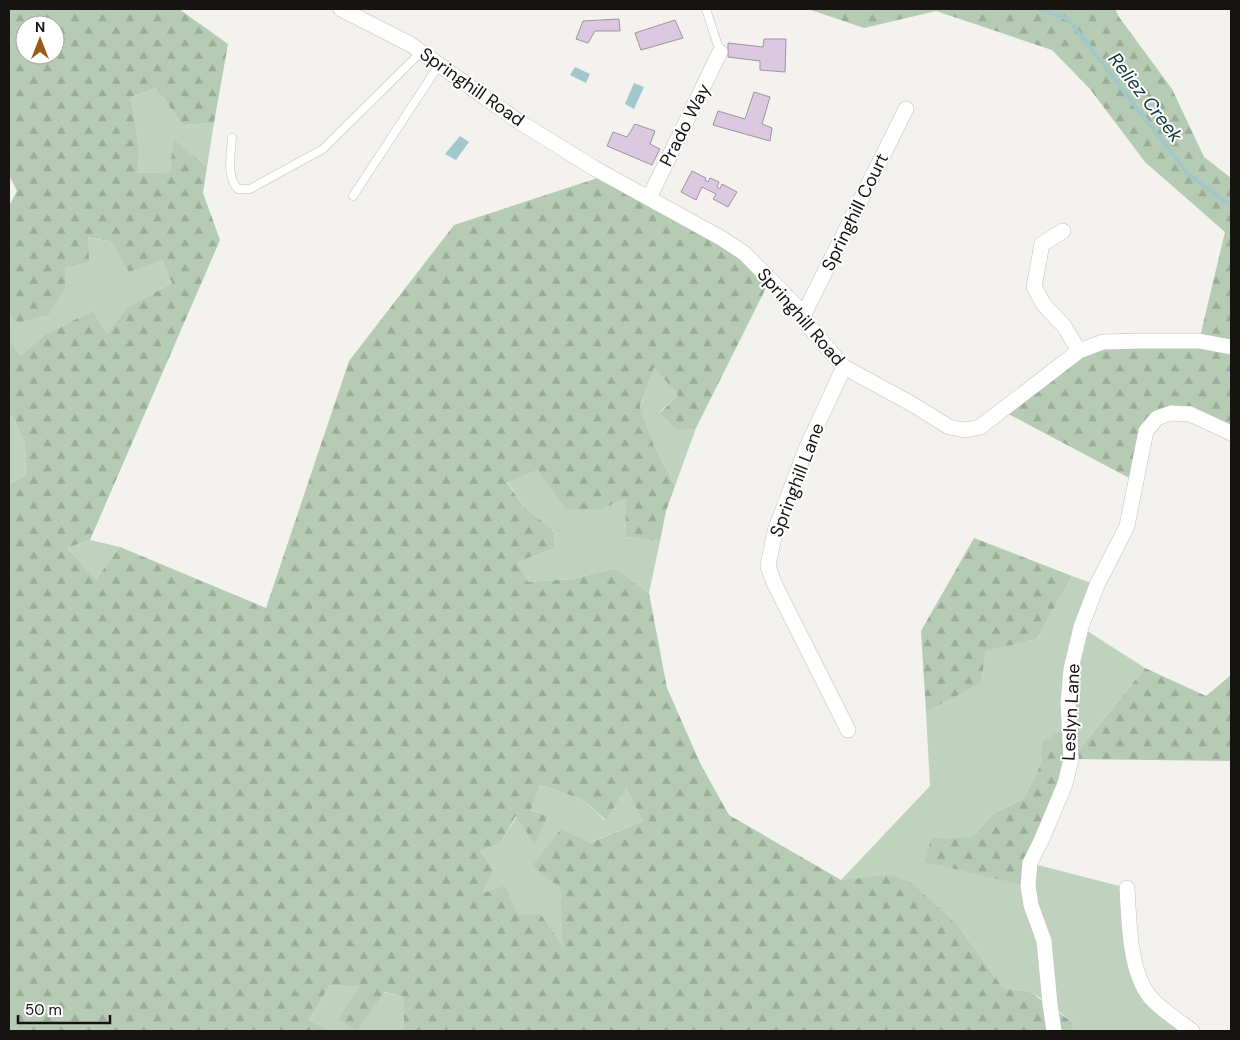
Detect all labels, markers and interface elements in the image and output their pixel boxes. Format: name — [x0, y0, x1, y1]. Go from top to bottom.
north arrow — [15, 15, 65, 65]
text: N — [35, 18, 45, 36]
street label: Springhill Road — [415, 42, 529, 132]
water label: Reliez Creek — [1103, 47, 1189, 148]
street label: Prado Way — [654, 80, 716, 170]
street label: Springhill Court — [816, 149, 894, 275]
street label: Springhill Road — [752, 263, 850, 371]
street label: Springhill Lane — [764, 420, 830, 540]
street label: Leslyn Lane — [1056, 663, 1086, 761]
scale bar — [18, 992, 110, 1024]
text: 50 m — [25, 1000, 62, 1020]

